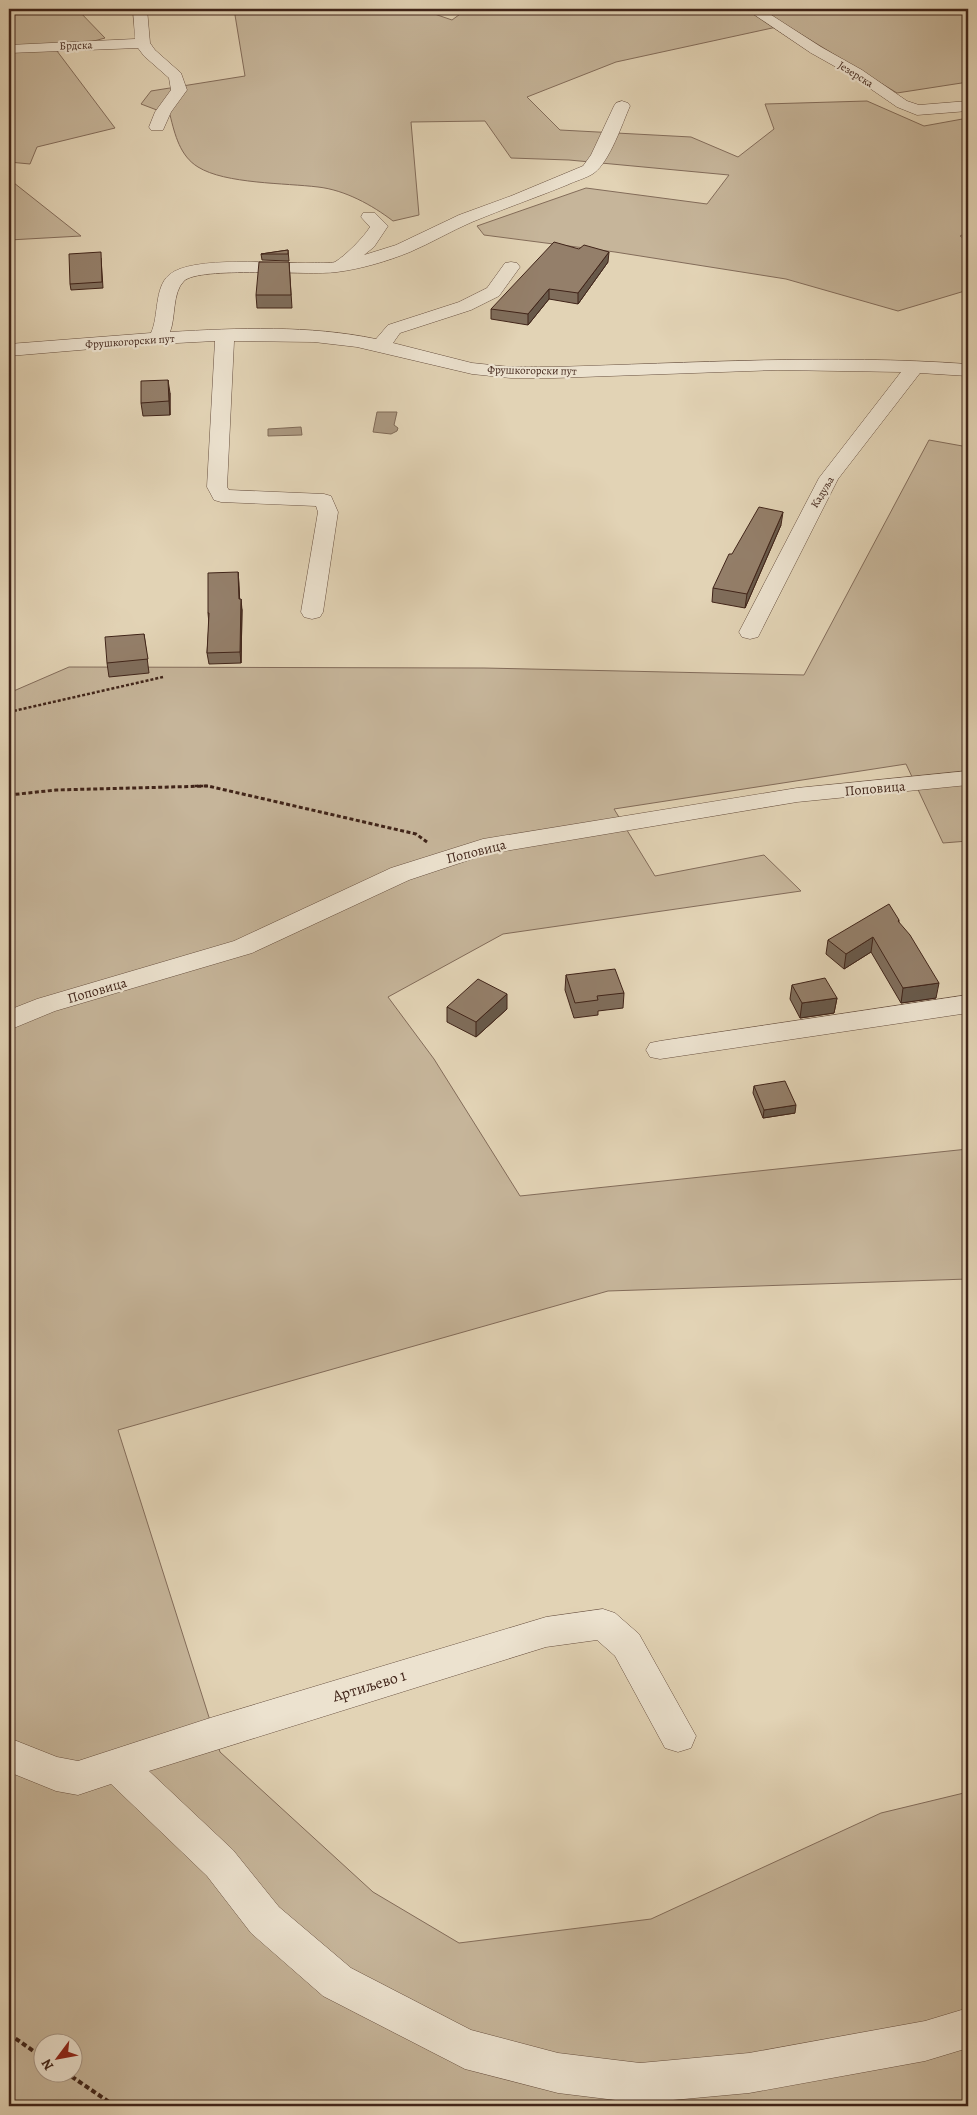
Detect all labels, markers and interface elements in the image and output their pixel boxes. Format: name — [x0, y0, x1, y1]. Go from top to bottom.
street label: Брдска — [59, 37, 94, 54]
street label: Језерска — [835, 58, 877, 92]
street label: Фрушкогорски пут — [85, 331, 175, 352]
street label: Фрушкогорски пут — [487, 362, 577, 379]
street label: Кадуља — [807, 473, 838, 511]
street label: Поповица — [844, 776, 907, 801]
street label: Поповица — [444, 835, 508, 868]
street label: Поповица — [65, 973, 130, 1008]
street label: Артиљево 1 — [329, 1664, 409, 1708]
north arrow — [32, 2032, 82, 2082]
text: N — [37, 2055, 58, 2074]

